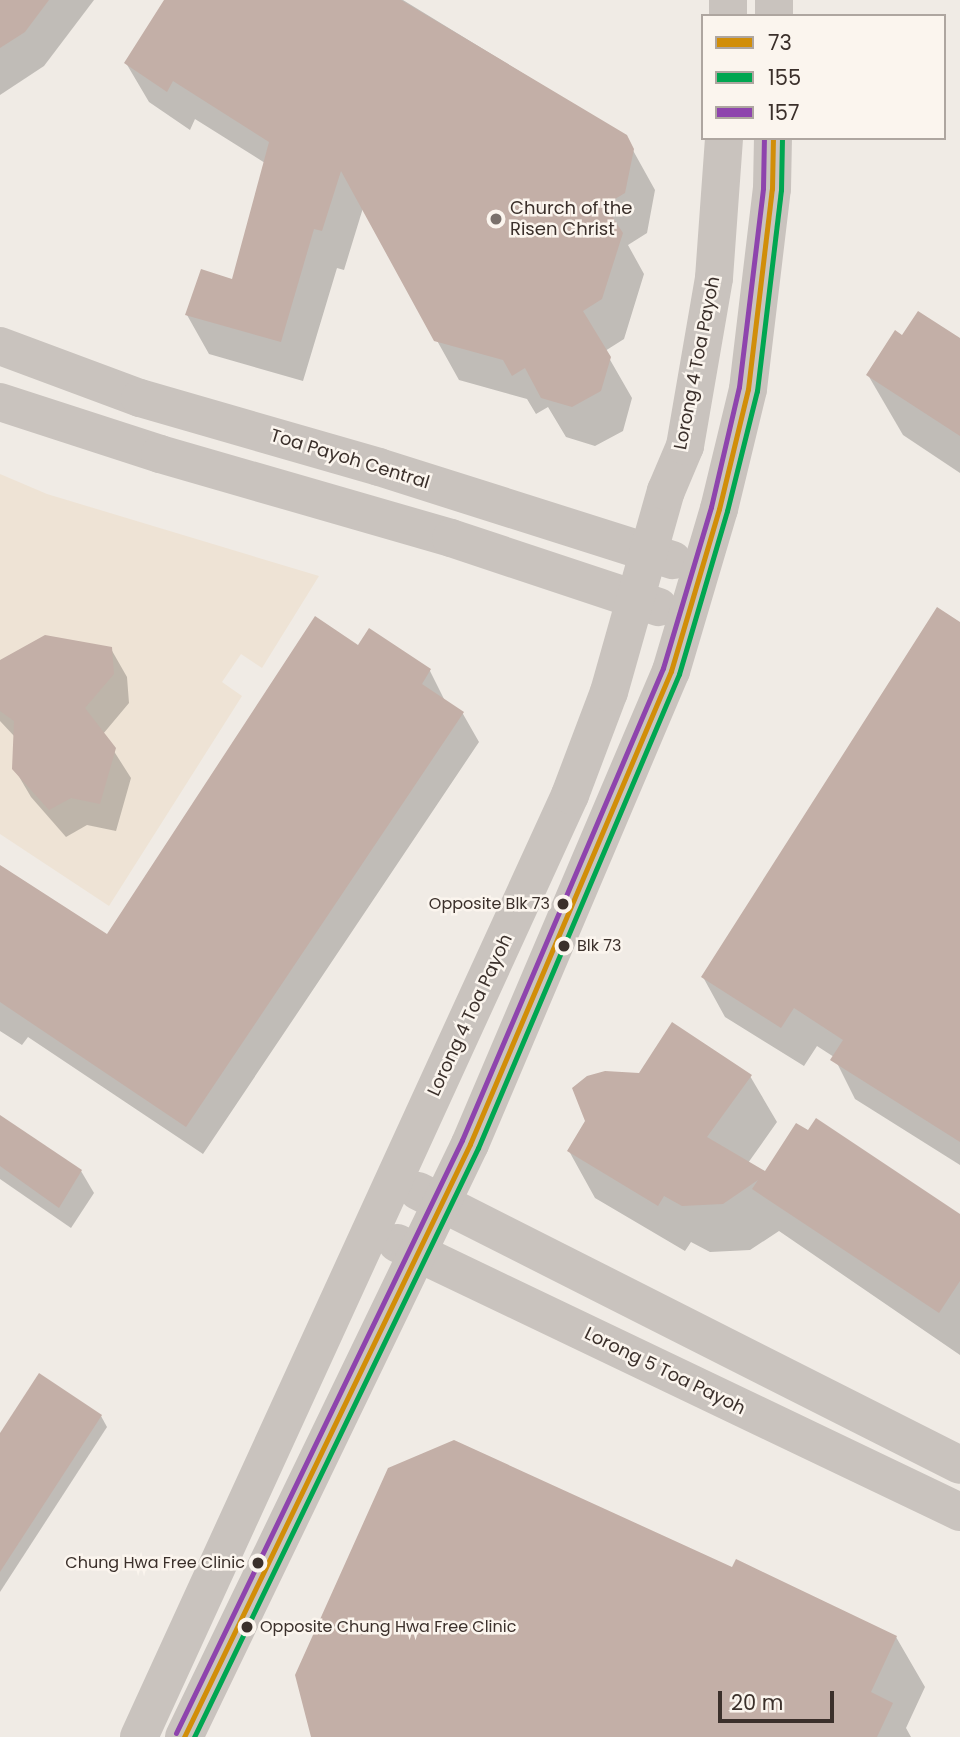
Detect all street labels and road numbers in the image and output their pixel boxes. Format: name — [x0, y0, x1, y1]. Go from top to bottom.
street label: Lorong 4 Toa Payoh — [670, 274, 724, 452]
street label: Toa Payoh Central — [268, 425, 432, 493]
street label: Lorong 4 Toa Payoh — [423, 931, 517, 1099]
street label: Lorong 5 Toa Payoh — [581, 1323, 749, 1419]

